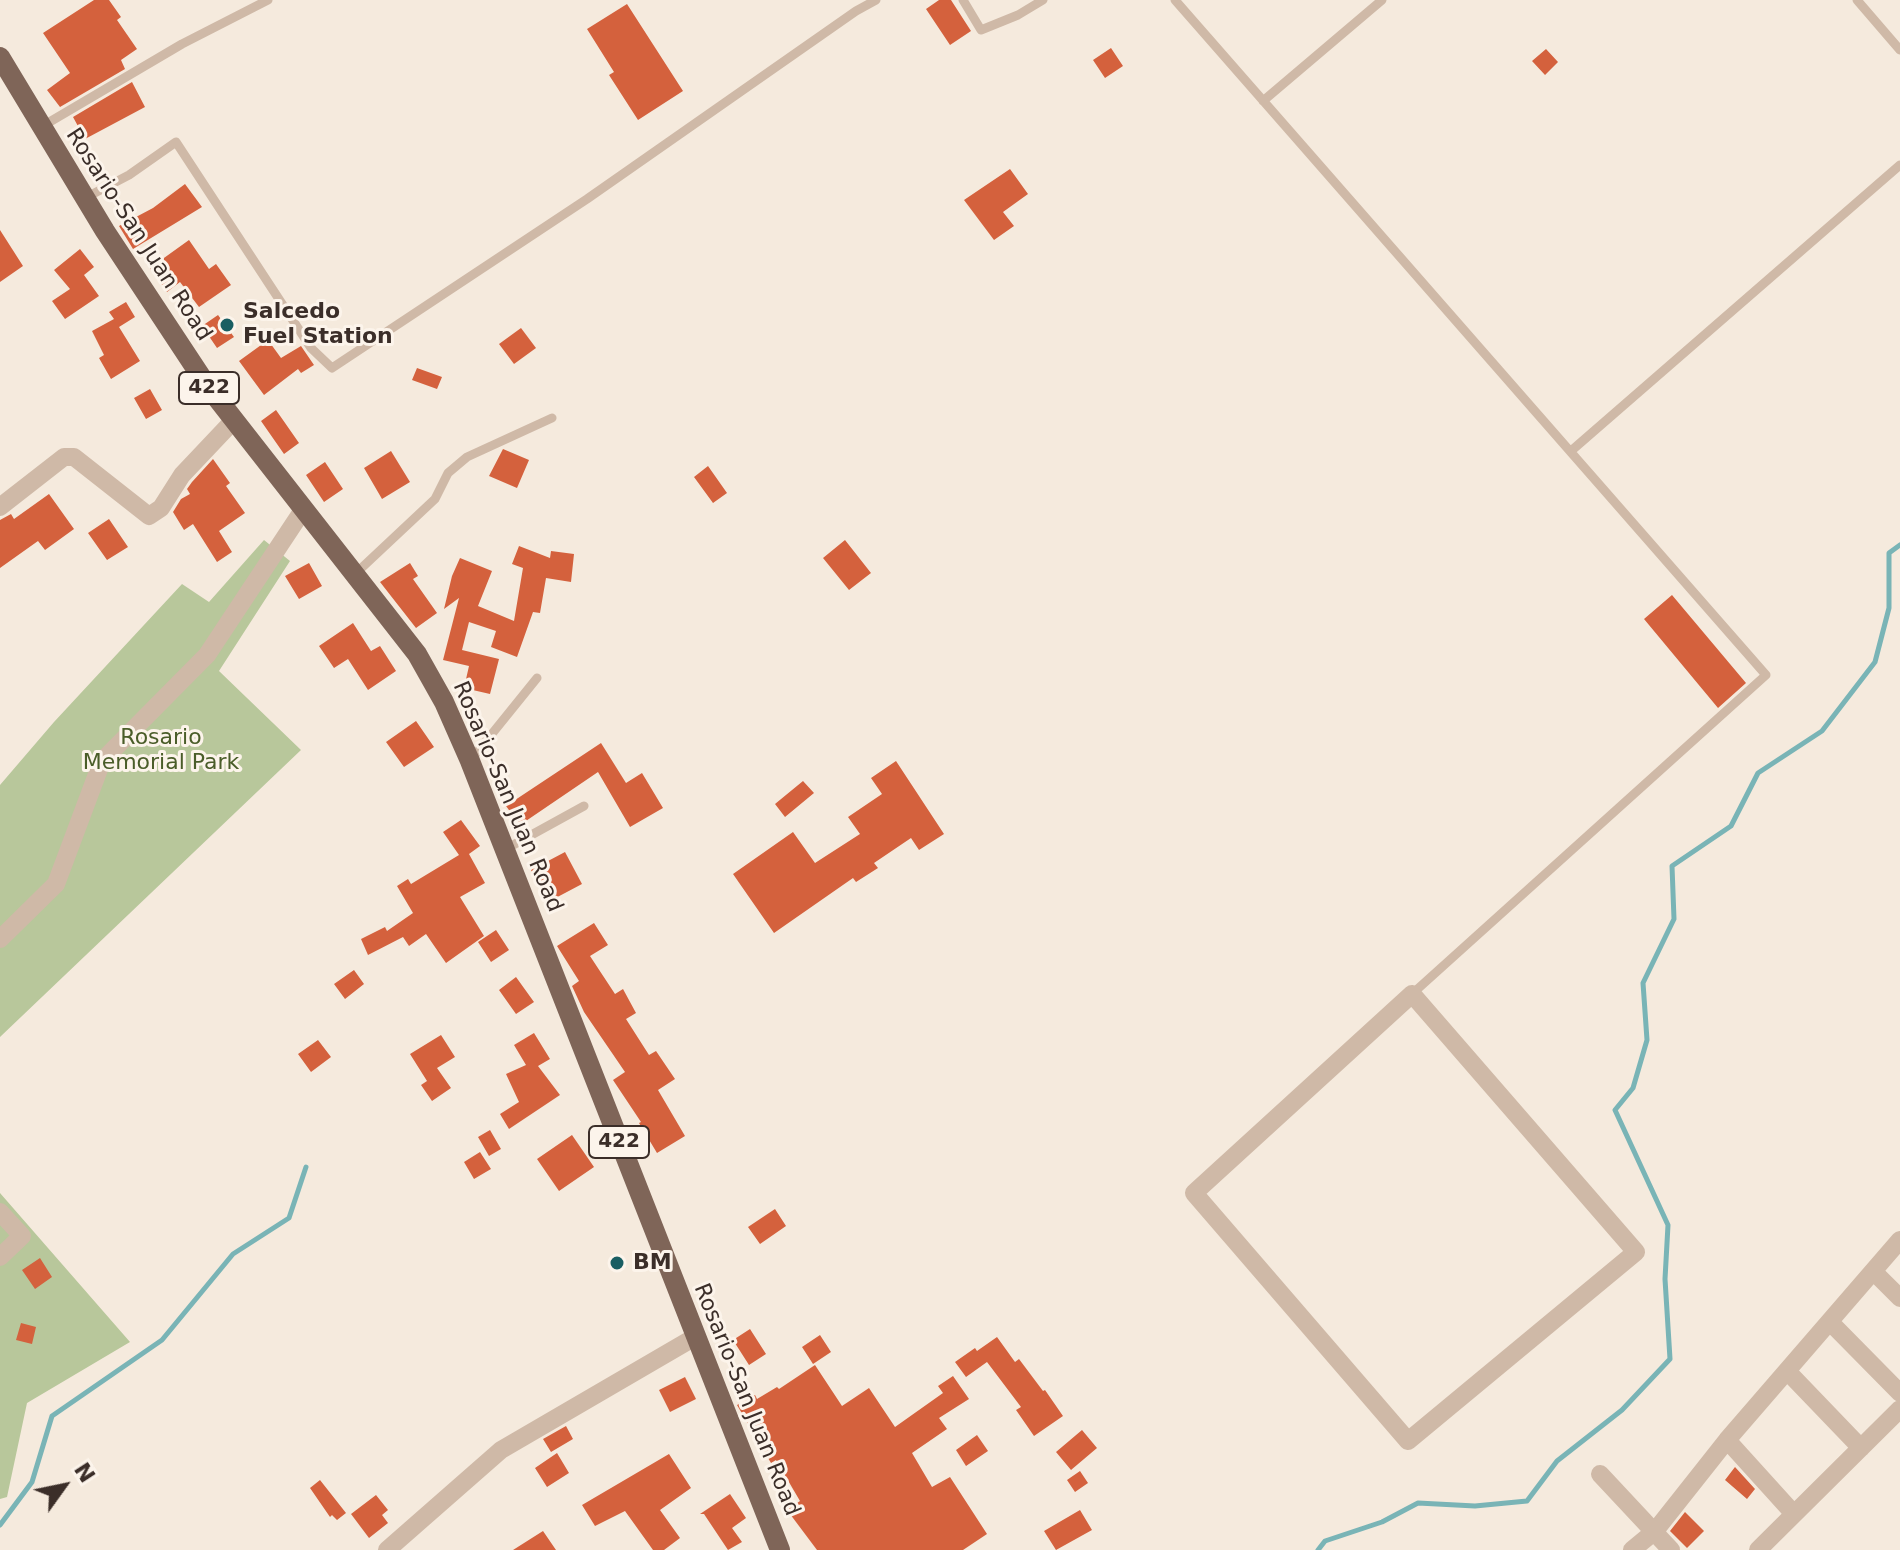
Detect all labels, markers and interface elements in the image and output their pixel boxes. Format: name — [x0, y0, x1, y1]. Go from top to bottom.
street label: Rosario-San Juan Road — [59, 124, 217, 346]
place label: Salcedo Fuel Station — [243, 299, 393, 350]
marker: Salcedo Fuel Station — [218, 316, 236, 334]
road number: 422 — [179, 372, 239, 404]
street label: Rosario-San Juan Road — [446, 678, 568, 916]
park label: Rosario Memorial Park — [83, 725, 239, 776]
road number: 422 — [589, 1126, 649, 1158]
place label: BM — [633, 1250, 672, 1276]
marker: BM — [608, 1254, 626, 1272]
street label: Rosario-San Juan Road — [687, 1280, 805, 1520]
north arrow — [24, 1446, 104, 1526]
text: N — [69, 1458, 100, 1487]

